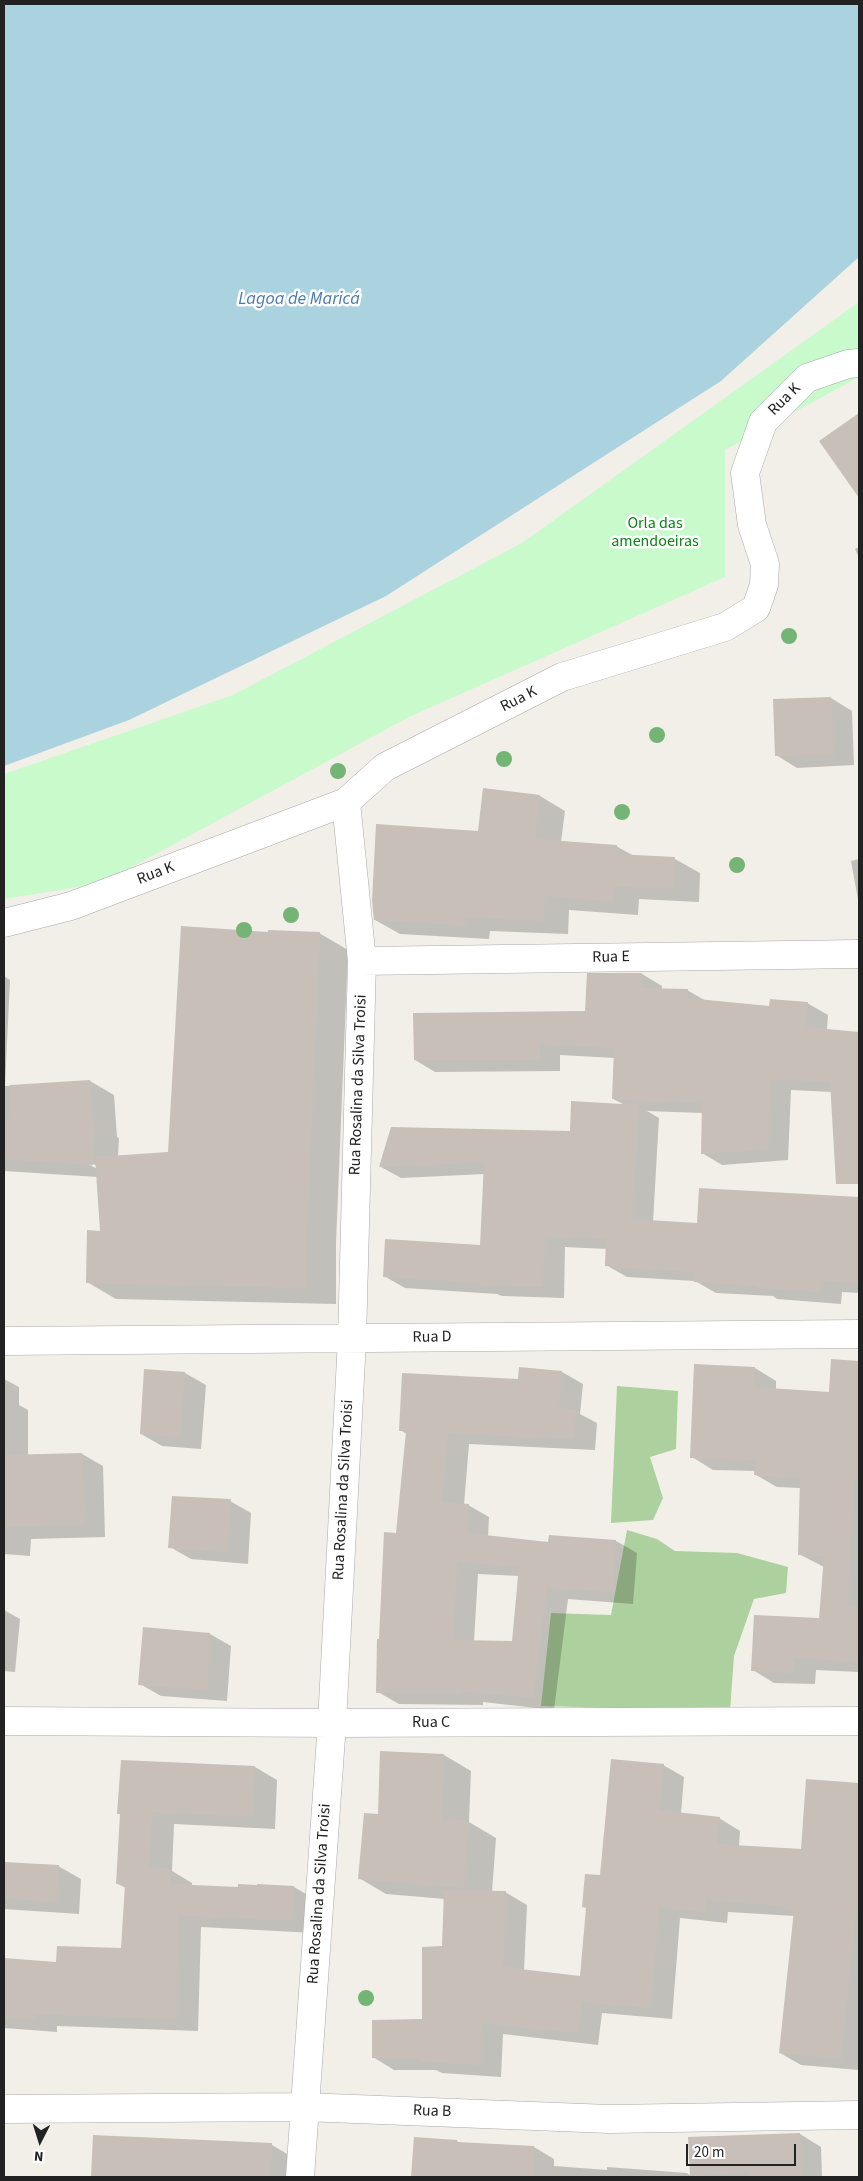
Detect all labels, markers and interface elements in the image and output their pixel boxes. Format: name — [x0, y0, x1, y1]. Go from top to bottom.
water label: Lagoa de Maricá — [238, 289, 360, 311]
street label: Rua K — [765, 380, 805, 420]
park label: Orla das amendoeiras — [611, 514, 699, 552]
street label: Rua K — [498, 683, 540, 717]
street label: Rua K — [135, 858, 177, 890]
street label: Rua E — [592, 948, 630, 968]
street label: Rua Rosalina da Silva Troisi — [346, 994, 372, 1176]
street label: Rua D — [412, 1328, 452, 1348]
street label: Rua Rosalina da Silva Troisi — [330, 1399, 358, 1581]
street label: Rua C — [412, 1713, 450, 1733]
street label: Rua Rosalina da Silva Troisi — [304, 1803, 336, 1985]
street label: Rua B — [412, 2102, 452, 2122]
north arrow — [15, 2116, 65, 2166]
scale bar — [688, 2134, 798, 2166]
text: 20 m — [694, 2142, 724, 2163]
text: N — [33, 2146, 44, 2166]

